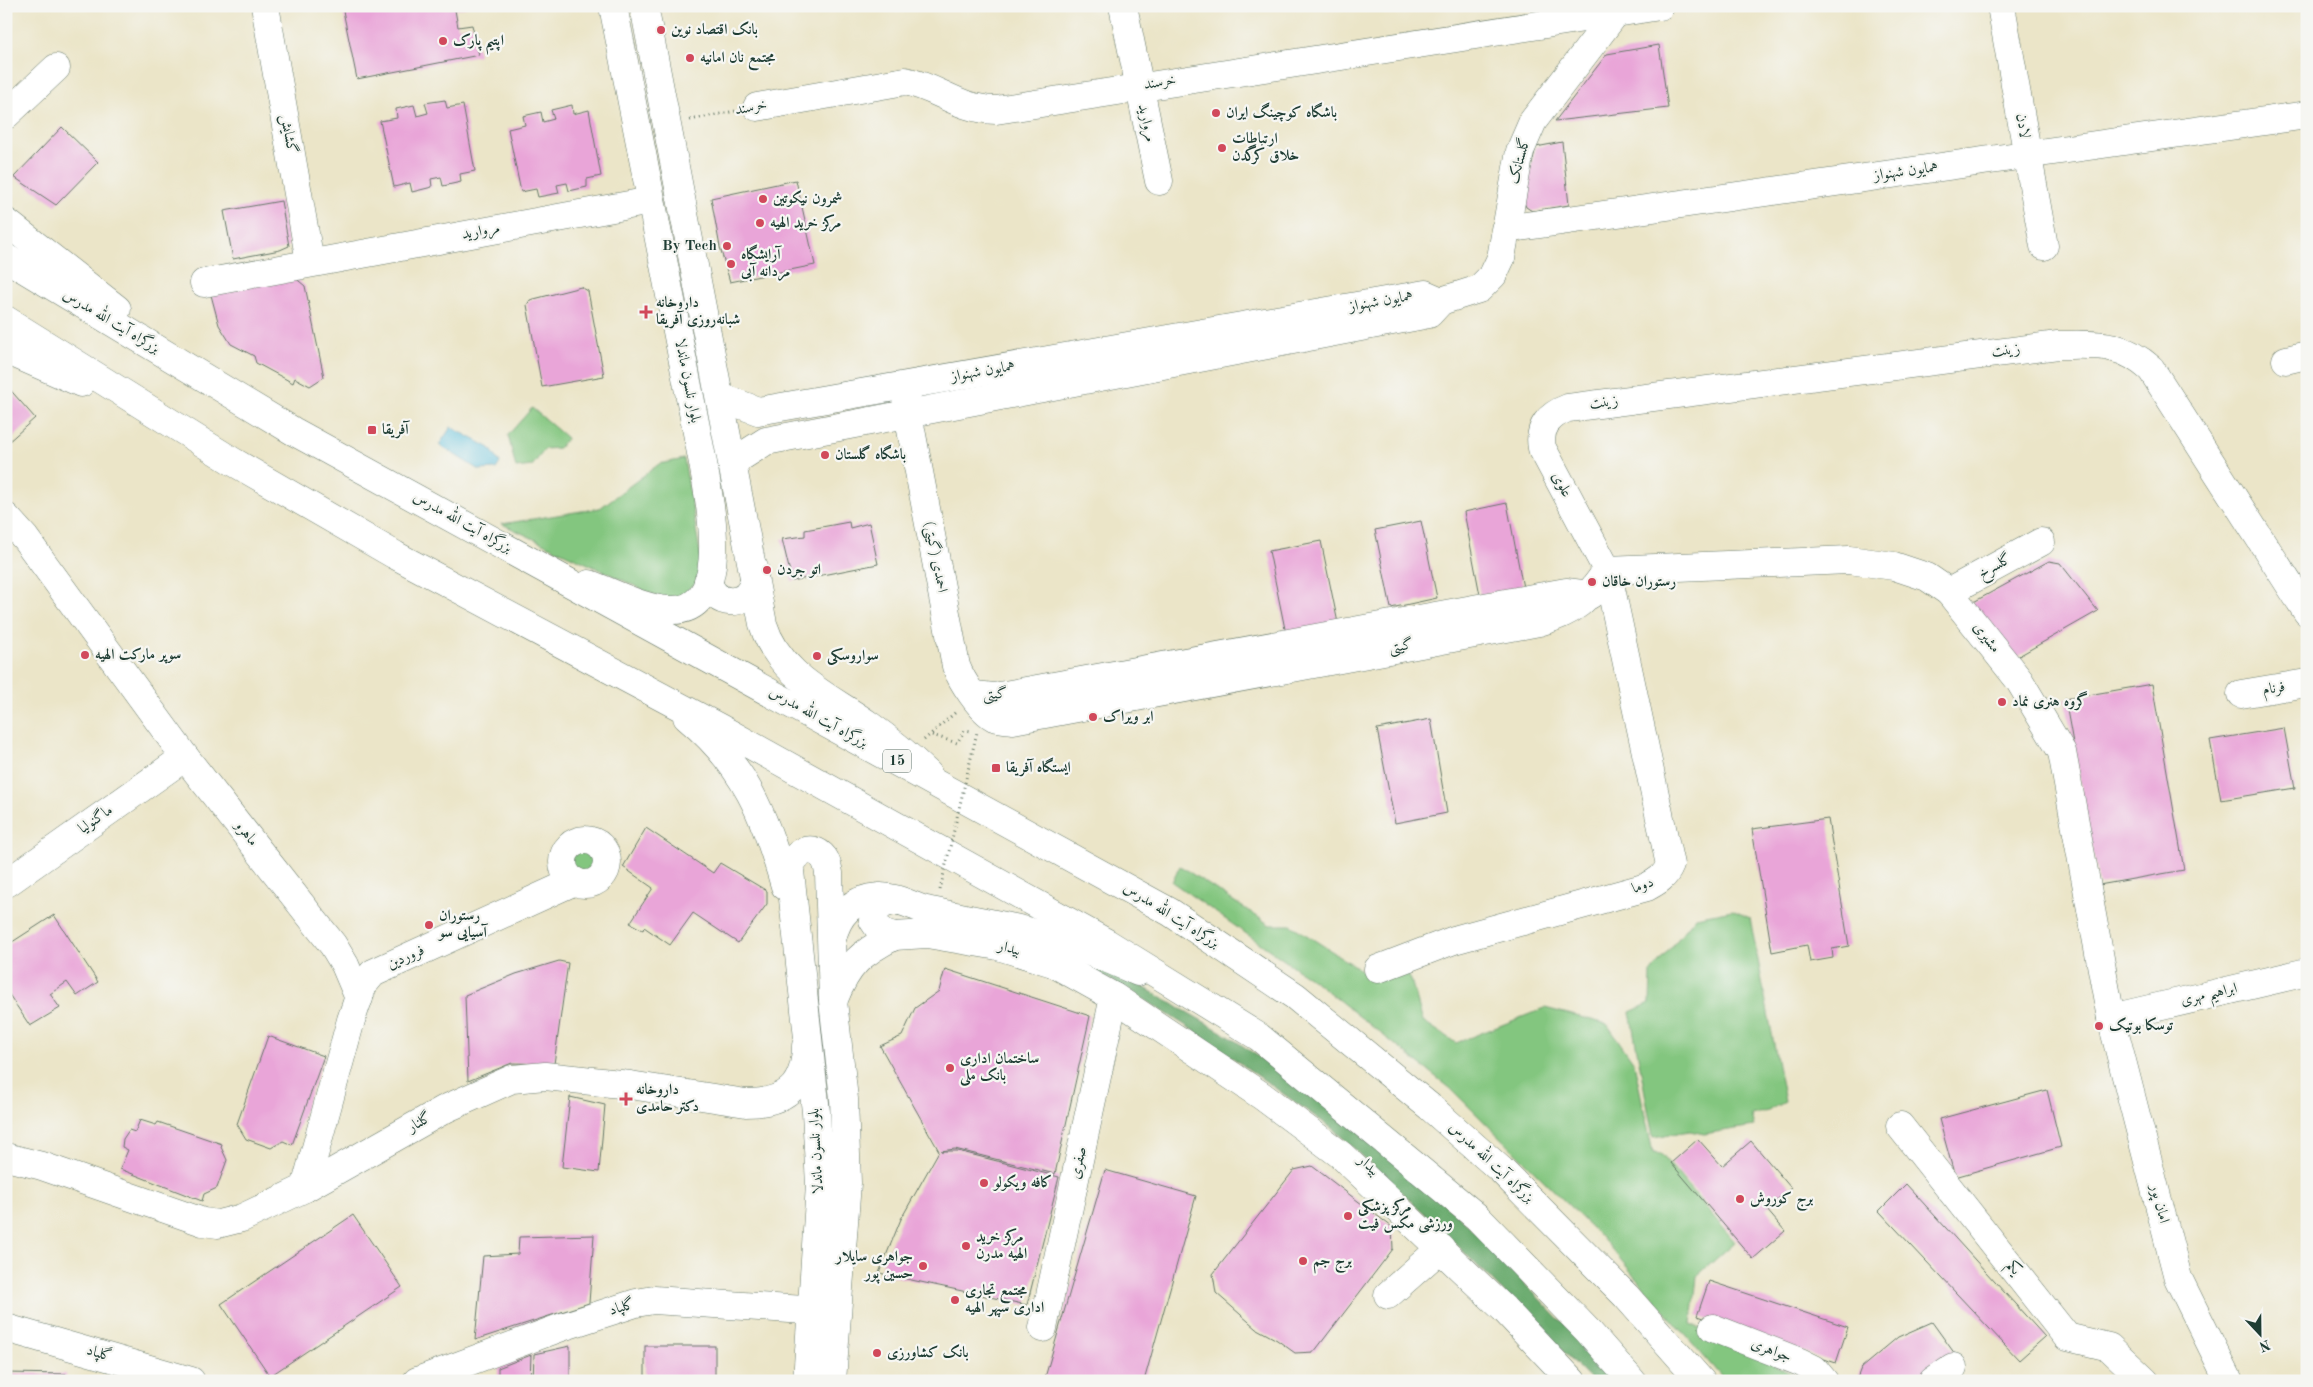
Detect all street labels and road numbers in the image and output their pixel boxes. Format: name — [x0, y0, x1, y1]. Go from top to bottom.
street label: خرسند — [1143, 73, 1177, 93]
street label: خرسند — [734, 98, 768, 118]
street label: مروارید — [1133, 103, 1157, 144]
street label: لادن — [2012, 112, 2032, 140]
street label: گشایش — [276, 113, 301, 155]
street label: گلستانک — [1504, 136, 1533, 186]
street label: همایون شهنواز — [1871, 160, 1939, 185]
street label: مروارید — [461, 221, 502, 245]
street label: بزرگراه آیت الله مدرس — [59, 282, 165, 358]
street label: همایون شهنواز — [1346, 289, 1414, 316]
street label: بلوار نلسون ماندلا — [671, 337, 703, 425]
street label: زینت — [1991, 342, 2021, 360]
street label: همایون شهنواز — [948, 359, 1016, 386]
street label: زینت — [1589, 394, 1619, 412]
street label: علوی — [1548, 470, 1574, 500]
street label: بزرگراه آیت الله مدرس — [410, 485, 517, 557]
street label: احمدی (گیتی) — [919, 520, 951, 594]
street label: گلسرخ — [1974, 549, 2016, 586]
street label: مشیری — [1970, 620, 2002, 656]
street label: گیتی — [1387, 635, 1415, 659]
street label: بزرگراه آیت الله مدرس — [766, 680, 873, 752]
street label: فرنام — [2262, 680, 2287, 702]
street label: گیتی — [982, 685, 1008, 705]
road number: 15 — [883, 749, 911, 772]
street label: ماگنولیا — [75, 801, 116, 837]
street label: ماهرو — [230, 817, 260, 850]
street label: بزرگراه آیت الله مدرس — [1120, 875, 1225, 953]
street label: دوما — [1630, 875, 1656, 897]
street label: بیدار — [994, 938, 1022, 959]
street label: فروردین — [385, 943, 427, 974]
street label: ابراهیم مهری — [2179, 981, 2240, 1015]
street label: گلنار — [402, 1108, 434, 1137]
street label: بلوار نلسون ماندلا — [807, 1108, 827, 1194]
street label: بزرگراه آیت الله مدرس — [1445, 1116, 1541, 1207]
street label: صفری — [1068, 1145, 1091, 1181]
street label: بیدار — [1353, 1151, 1381, 1179]
street label: امان پور — [2145, 1181, 2171, 1225]
street label: یکم — [1999, 1257, 2025, 1282]
street label: گلپاد — [607, 1294, 637, 1320]
street label: جواهری — [1749, 1337, 1793, 1366]
street label: گلپاد — [84, 1340, 114, 1366]

